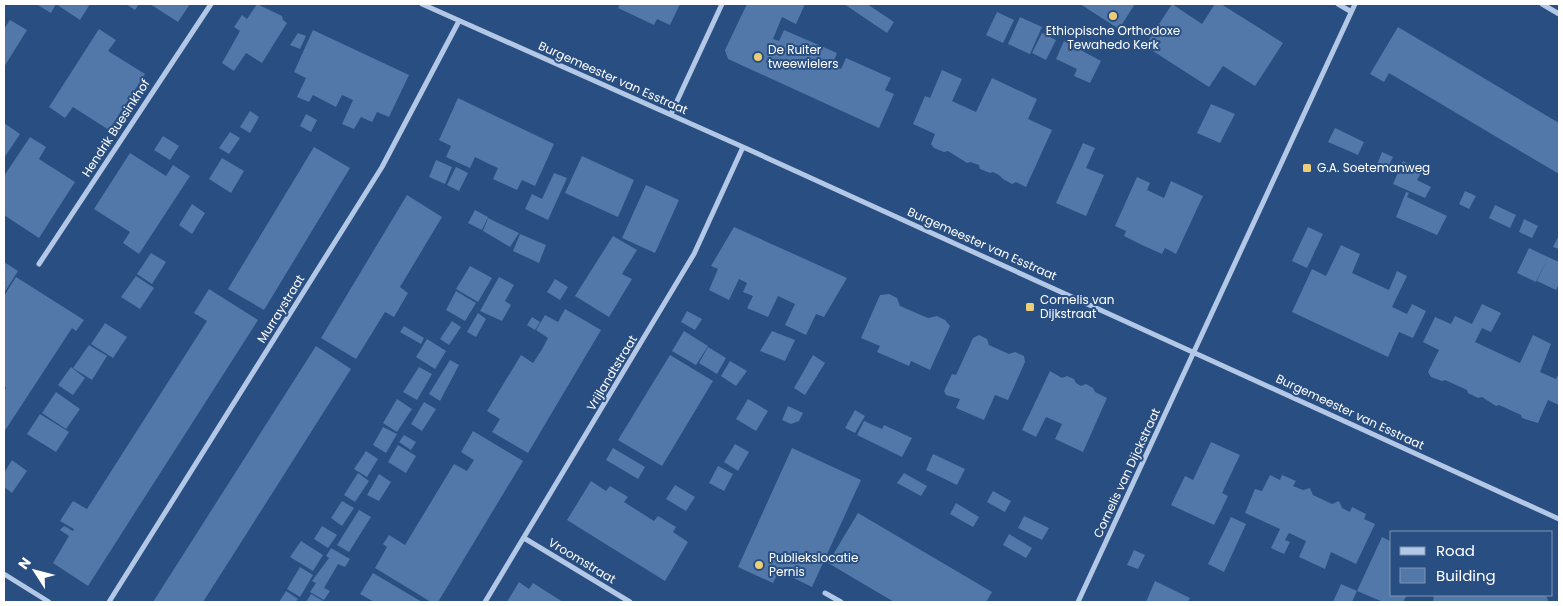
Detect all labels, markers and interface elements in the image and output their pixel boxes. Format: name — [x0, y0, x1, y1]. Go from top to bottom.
marker: Ethiopische Orthodoxe Tewahedo Kerk — [1107, 10, 1119, 22]
place label: Ethiopische Orthodoxe Tewahedo Kerk — [1046, 22, 1180, 53]
street label: Burgemeester van Esstraat — [536, 37, 691, 118]
place label: De Ruiter tweewielers — [768, 41, 838, 72]
marker: De Ruiter tweewielers — [752, 51, 764, 63]
street label: Hendrik Buesinkhof — [78, 76, 154, 180]
place label: G.A. Soetemanweg — [1317, 159, 1430, 176]
marker: G.A. Soetemanweg — [1301, 162, 1313, 174]
street label: Burgemeester van Esstraat — [905, 203, 1060, 284]
street label: Murraystraat — [253, 271, 308, 346]
place label: Cornelis van Dijkstraat — [1040, 291, 1114, 322]
marker: Cornelis van Dijkstraat — [1024, 301, 1036, 313]
street label: Vrijlandtstraat — [582, 332, 641, 414]
street label: Burgemeester van Esstraat — [1273, 370, 1427, 453]
street label: Cornelis van Dijckstraat — [1089, 405, 1164, 540]
legend — [1390, 531, 1553, 596]
street label: Vroomstraat — [545, 534, 619, 587]
text: Road — [1436, 540, 1475, 561]
north arrow — [10, 546, 60, 596]
place label: Publiekslocatie Pernis — [769, 549, 858, 580]
text: N — [13, 553, 36, 573]
marker: Publiekslocatie Pernis — [753, 559, 765, 571]
text: Building — [1436, 565, 1496, 586]

